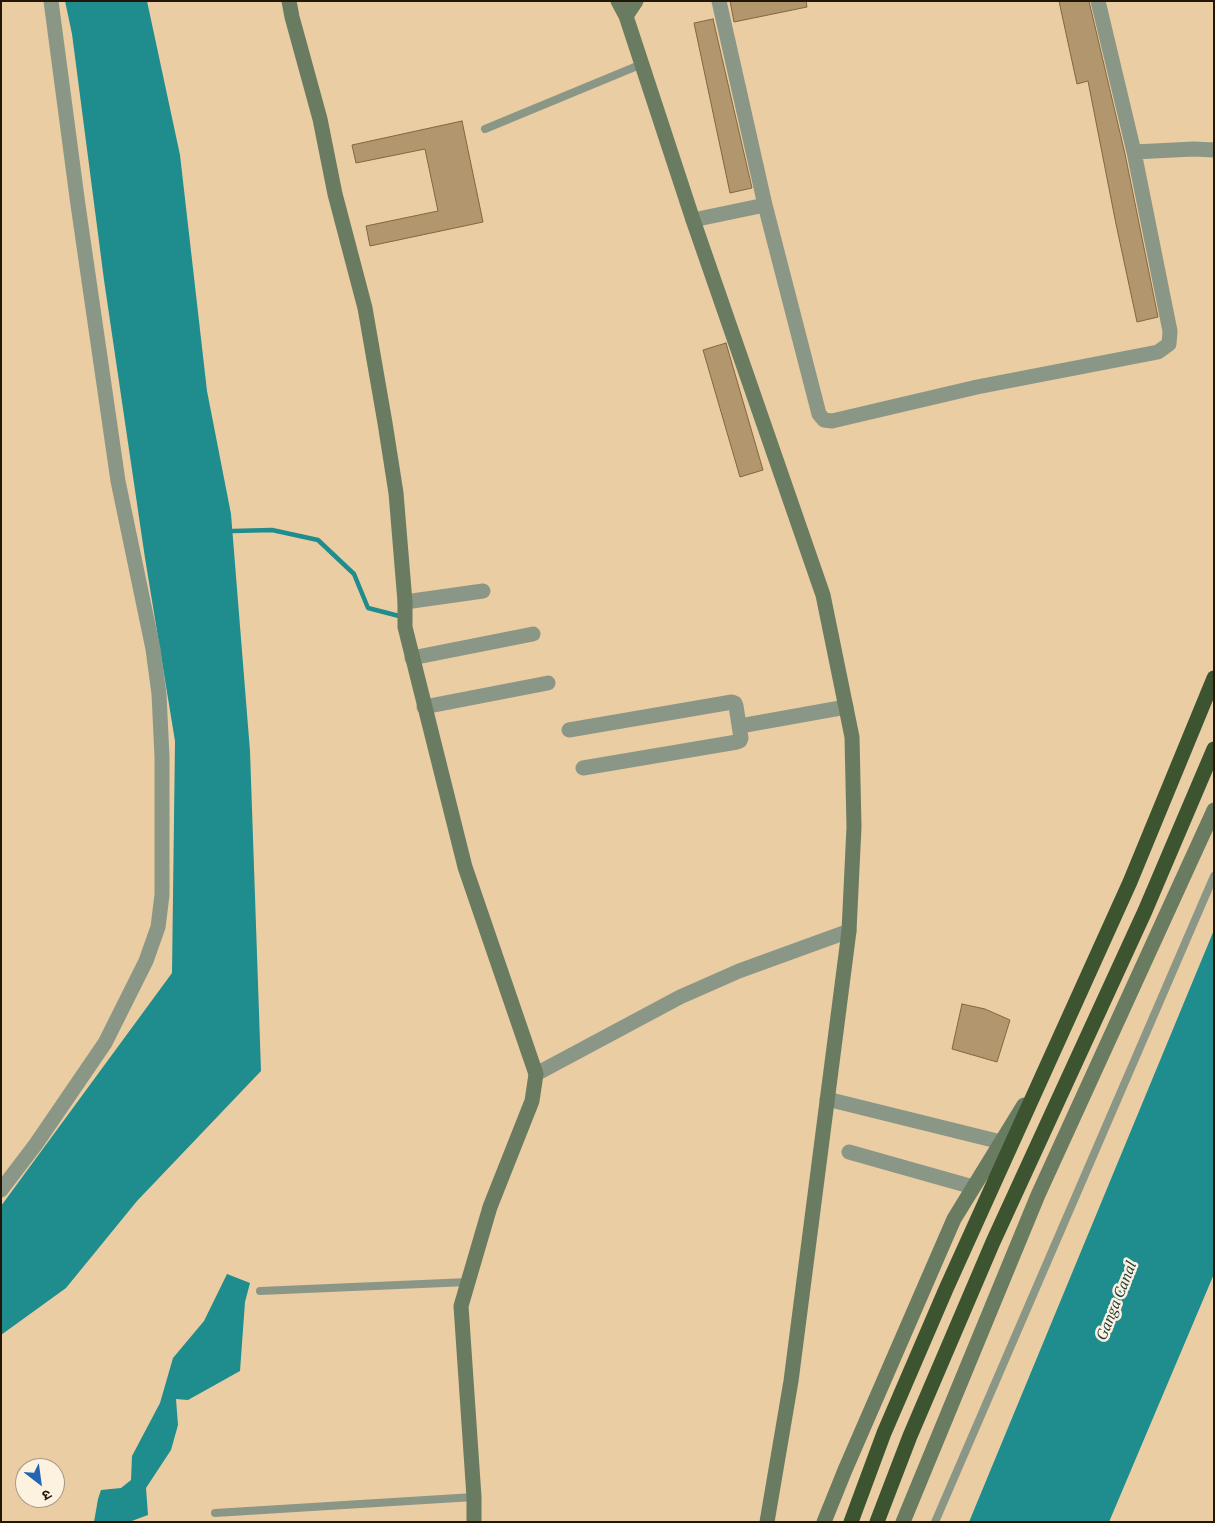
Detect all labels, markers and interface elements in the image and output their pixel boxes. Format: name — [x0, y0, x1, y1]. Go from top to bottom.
water label: Ganga Canal — [1093, 1259, 1141, 1343]
north arrow — [15, 1458, 65, 1508]
text: उ — [39, 1485, 56, 1506]

